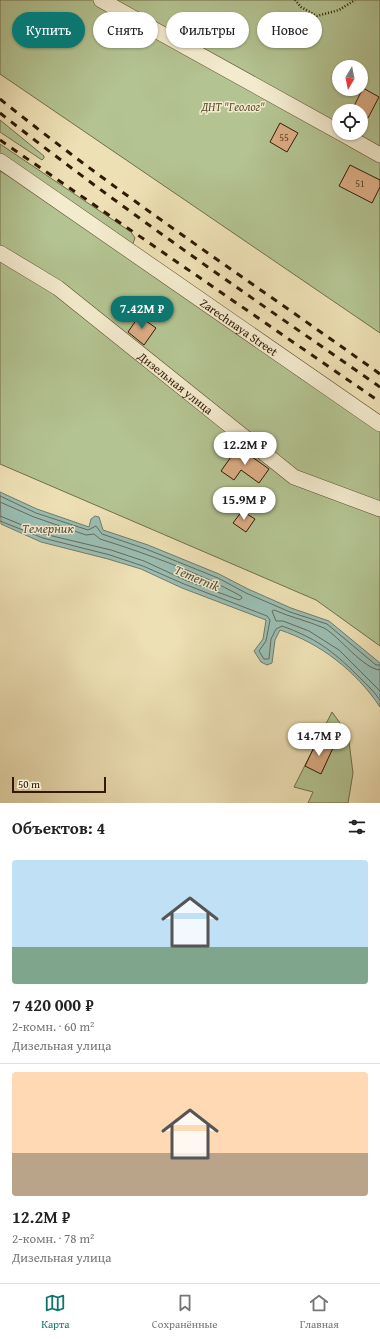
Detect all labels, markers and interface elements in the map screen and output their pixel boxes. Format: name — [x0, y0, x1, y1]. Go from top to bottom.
chip: Купить — [12, 12, 85, 48]
chip: Снять — [93, 12, 158, 48]
chip: Фильтры — [166, 12, 249, 48]
chip: Новое — [257, 12, 322, 48]
north arrow — [332, 60, 368, 96]
map controls — [332, 60, 368, 140]
park label: ДНТ "Геолог" — [200, 98, 265, 115]
button: locate — [332, 104, 368, 140]
house number: 55 — [279, 130, 289, 145]
house number: 51 — [355, 176, 365, 191]
street label: Zarechnaya Street — [197, 294, 282, 360]
pin: 7.42M ₽ — [105, 296, 179, 330]
text: 7.42M ₽ — [120, 299, 164, 318]
street label: Дизельная улица — [134, 347, 217, 418]
pin: 12.2M ₽ — [208, 432, 282, 466]
text: 12.2M ₽ — [223, 435, 267, 454]
pin: 15.9M ₽ — [207, 487, 281, 521]
text: 15.9M ₽ — [222, 490, 266, 509]
water label: Темерник — [22, 519, 74, 538]
water label: Temernik — [172, 560, 222, 596]
pin: 14.7M ₽ — [282, 723, 356, 757]
text: 14.7M ₽ — [297, 726, 341, 745]
scale bar — [12, 775, 106, 794]
text: 50 m — [18, 776, 40, 792]
text: Объектов: 4 — [12, 815, 105, 840]
icon: filters — [346, 816, 368, 838]
icon: home — [154, 886, 226, 958]
text: 7 420 000 ₽ — [12, 992, 94, 1017]
text: 2-комн. · 60 m² — [12, 1017, 94, 1036]
text: Дизельная улица — [12, 1036, 111, 1055]
icon: home — [154, 1098, 226, 1170]
text: 12.2M ₽ — [12, 1204, 70, 1229]
text: 2-комн. · 78 m² — [12, 1229, 94, 1248]
text: Дизельная улица — [12, 1248, 111, 1267]
tab: Карта — [41, 1292, 70, 1332]
tab: Сохранённые — [152, 1292, 217, 1332]
tab: Главная — [300, 1292, 339, 1332]

